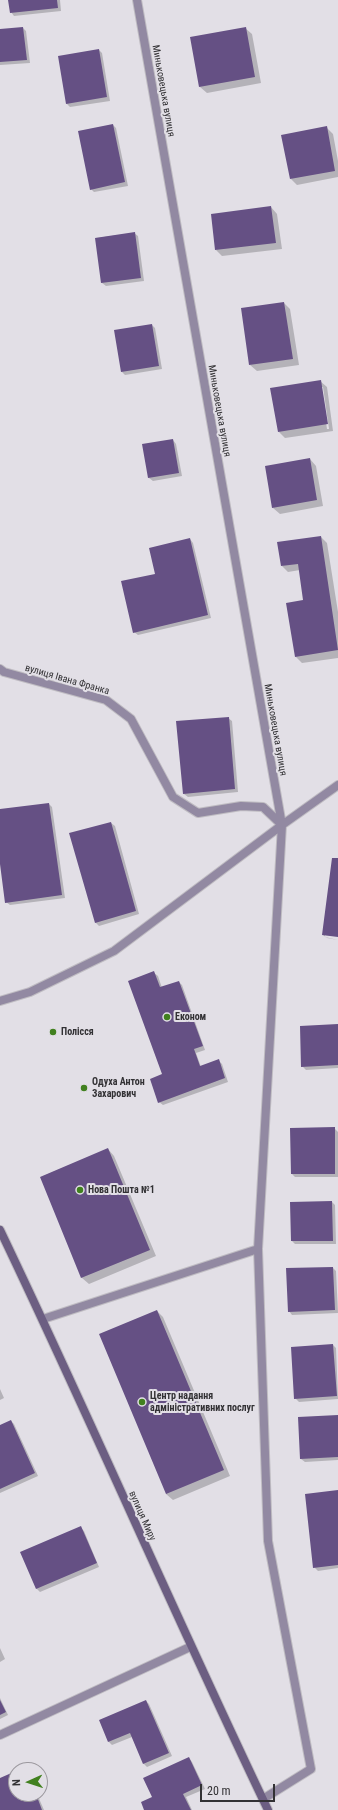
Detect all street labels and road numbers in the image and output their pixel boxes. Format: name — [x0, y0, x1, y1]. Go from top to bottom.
street label: Миньковецька вулиця — [149, 44, 177, 138]
street label: Миньковецька вулиця — [205, 364, 233, 458]
street label: вулиця Івана Франка — [23, 662, 111, 698]
street label: Миньковецька вулиця — [261, 683, 289, 777]
street label: вулиця Миру — [126, 1489, 158, 1543]

